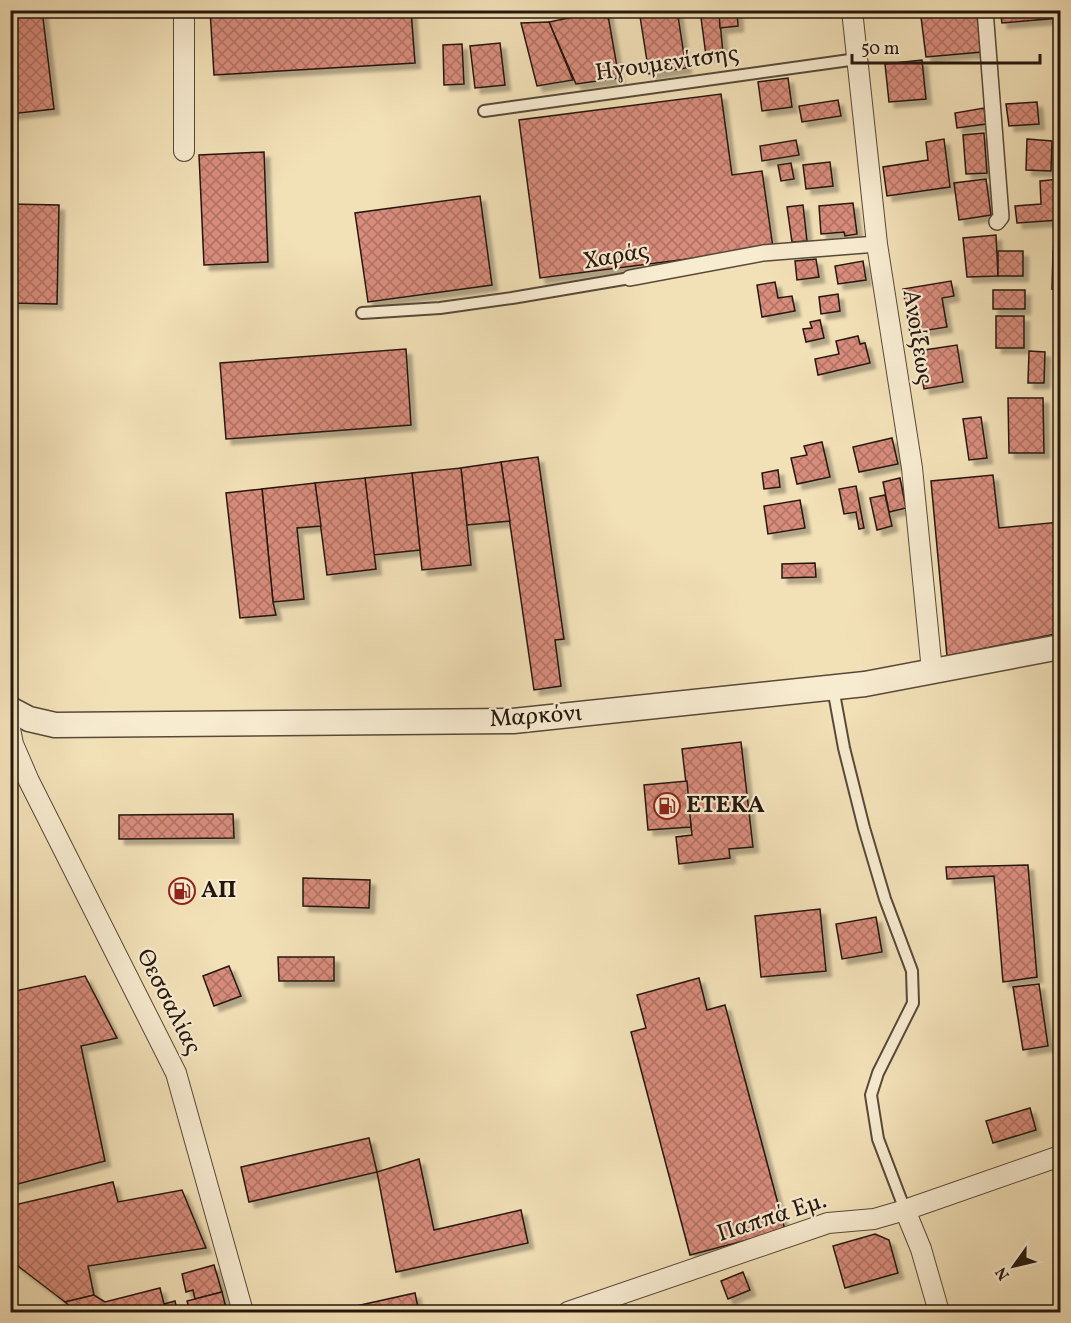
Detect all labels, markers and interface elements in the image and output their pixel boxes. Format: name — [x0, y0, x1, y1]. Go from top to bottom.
scale bar — [852, 27, 1040, 65]
street label: Ηγουμενίτσης — [593, 37, 741, 91]
text: 50 m — [861, 37, 900, 62]
street label: Χαράς — [580, 235, 652, 279]
street label: Ανοίξεως — [893, 287, 941, 387]
street label: Μαρκόνι — [488, 697, 584, 737]
place label: ΕΤΕΚΑ — [686, 789, 765, 823]
fuel station icon: ΕΤΕΚΑ — [652, 791, 682, 821]
place label: ΑΠ — [201, 874, 237, 908]
fuel station icon: ΑΠ — [167, 876, 197, 906]
street label: Θεσσαλίας — [127, 943, 209, 1061]
street label: Παππά Εμ. — [713, 1184, 831, 1252]
north arrow — [984, 1236, 1044, 1296]
text: N — [991, 1262, 1016, 1284]

